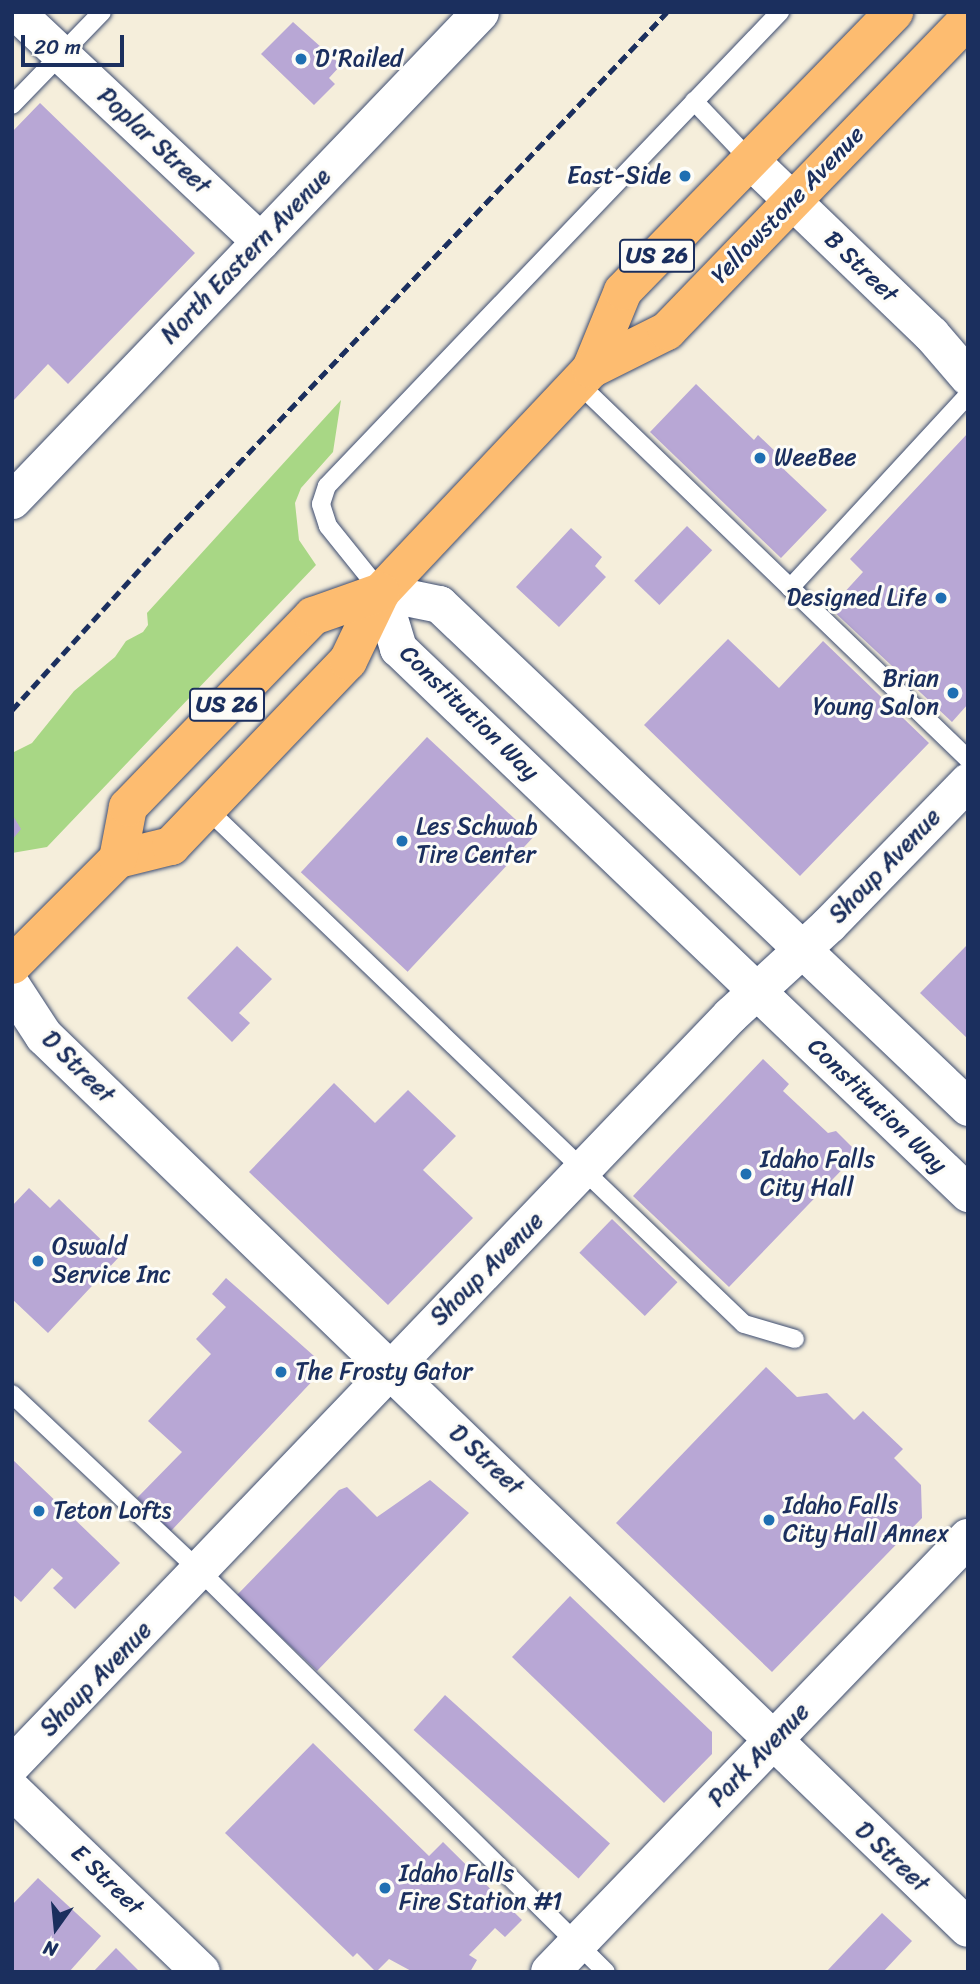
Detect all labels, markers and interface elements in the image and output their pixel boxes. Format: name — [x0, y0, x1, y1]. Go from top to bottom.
scale bar — [24, 21, 128, 65]
text: 20 m — [34, 28, 81, 66]
place label: D'Railed — [315, 45, 403, 73]
marker: D'Railed — [293, 51, 309, 67]
street label: Poplar Street — [91, 81, 217, 201]
street label: Yellowstone Avenue — [706, 121, 870, 289]
street label: North Eastern Avenue — [155, 162, 337, 350]
place label: East-Side — [567, 162, 671, 190]
marker: East-Side — [677, 168, 693, 184]
street label: B Street — [818, 225, 904, 309]
road number: US 26 — [618, 236, 696, 276]
place label: WeeBee — [774, 444, 856, 472]
marker: WeeBee — [752, 450, 768, 466]
place label: Designed Life — [786, 584, 927, 612]
marker: Designed Life — [933, 590, 949, 606]
street label: Constitution Way — [393, 639, 545, 787]
place label: Brian Young Salon — [813, 665, 939, 721]
road number: US 26 — [188, 685, 266, 724]
marker: Brian Young Salon — [945, 685, 961, 701]
street label: Shoup Avenue — [823, 803, 947, 929]
place label: Les Schwab Tire Center — [416, 813, 538, 869]
marker: Les Schwab Tire Center — [394, 833, 410, 849]
street label: D Street — [36, 1025, 120, 1109]
street label: Constitution Way — [801, 1032, 953, 1180]
place label: Idaho Falls City Hall — [760, 1146, 874, 1202]
marker: Idaho Falls City Hall — [738, 1166, 754, 1182]
street label: Shoup Avenue — [424, 1206, 550, 1332]
place label: Oswald Service Inc — [52, 1233, 171, 1289]
marker: Oswald Service Inc — [30, 1253, 46, 1269]
place label: The Frosty Gator — [295, 1358, 474, 1386]
marker: The Frosty Gator — [273, 1364, 289, 1380]
street label: D Street — [443, 1419, 529, 1501]
place label: Idaho Falls City Hall Annex — [783, 1492, 949, 1548]
place label: Teton Lofts — [53, 1497, 173, 1525]
marker: Teton Lofts — [31, 1503, 47, 1519]
marker: Idaho Falls City Hall Annex — [761, 1512, 777, 1528]
street label: Shoup Avenue — [34, 1616, 158, 1742]
street label: Park Avenue — [703, 1698, 815, 1812]
street label: D Street — [849, 1816, 935, 1898]
street label: E Street — [65, 1839, 149, 1921]
place label: Idaho Falls Fire Station #1 — [399, 1860, 563, 1916]
marker: Idaho Falls Fire Station #1 — [377, 1880, 393, 1896]
north arrow — [21, 1893, 91, 1963]
text: N — [40, 1931, 61, 1966]

